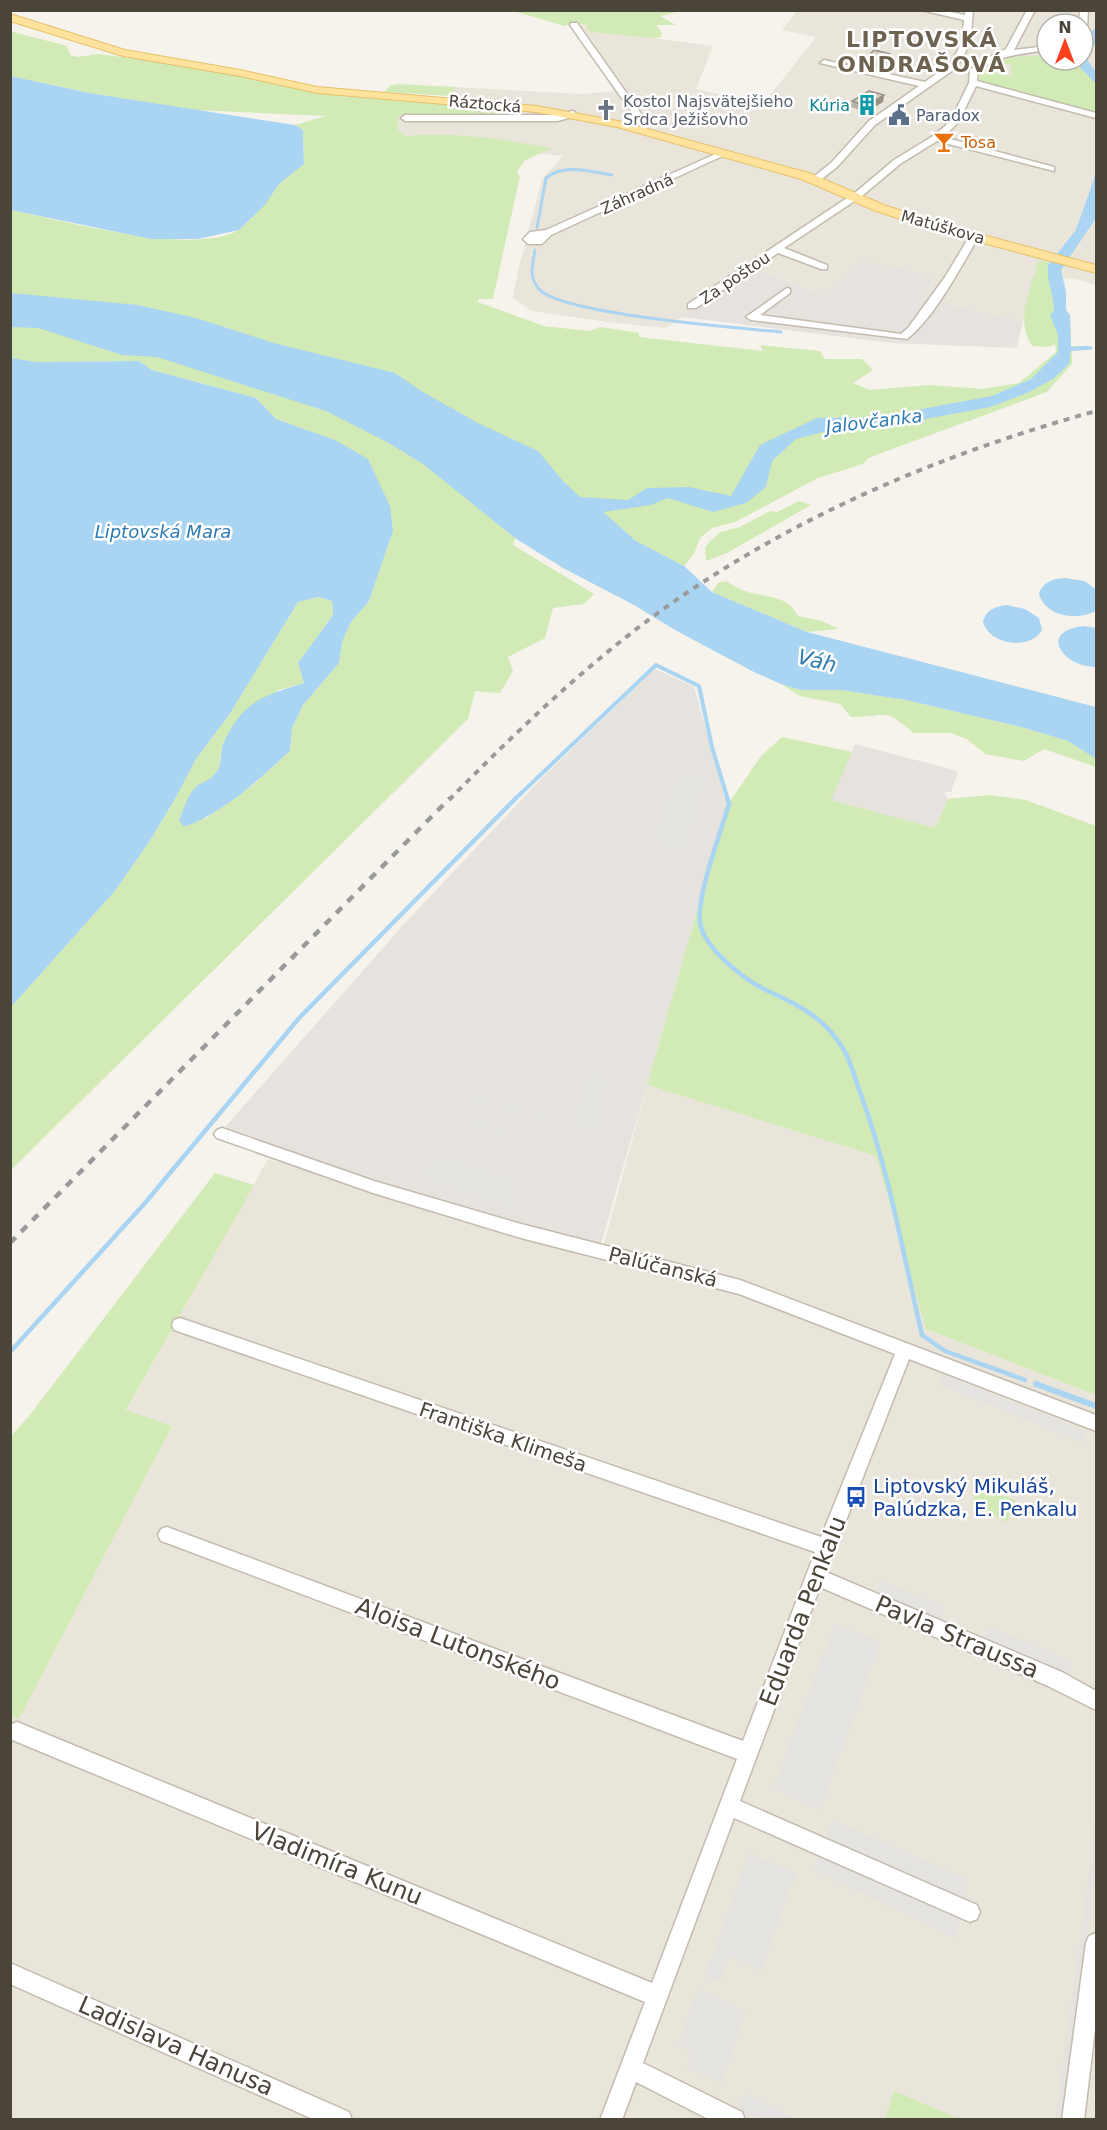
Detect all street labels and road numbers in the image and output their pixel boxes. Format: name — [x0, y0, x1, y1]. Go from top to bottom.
street label: Ráztocká — [448, 91, 522, 117]
street label: Záhradná — [598, 170, 676, 218]
street label: Matúškova — [899, 206, 987, 248]
street label: Za poštou — [696, 248, 774, 308]
street label: Palúčanská — [606, 1242, 720, 1292]
street label: Františka Klimeša — [416, 1397, 590, 1477]
street label: Eduarda Penkalu — [754, 1512, 852, 1710]
street label: Pavla Straussa — [871, 1590, 1043, 1684]
street label: Aloisa Lutonského — [352, 1592, 564, 1696]
street label: Vladimíra Kunu — [247, 1817, 427, 1911]
street label: Ladislava Hanusa — [74, 1990, 278, 2102]

